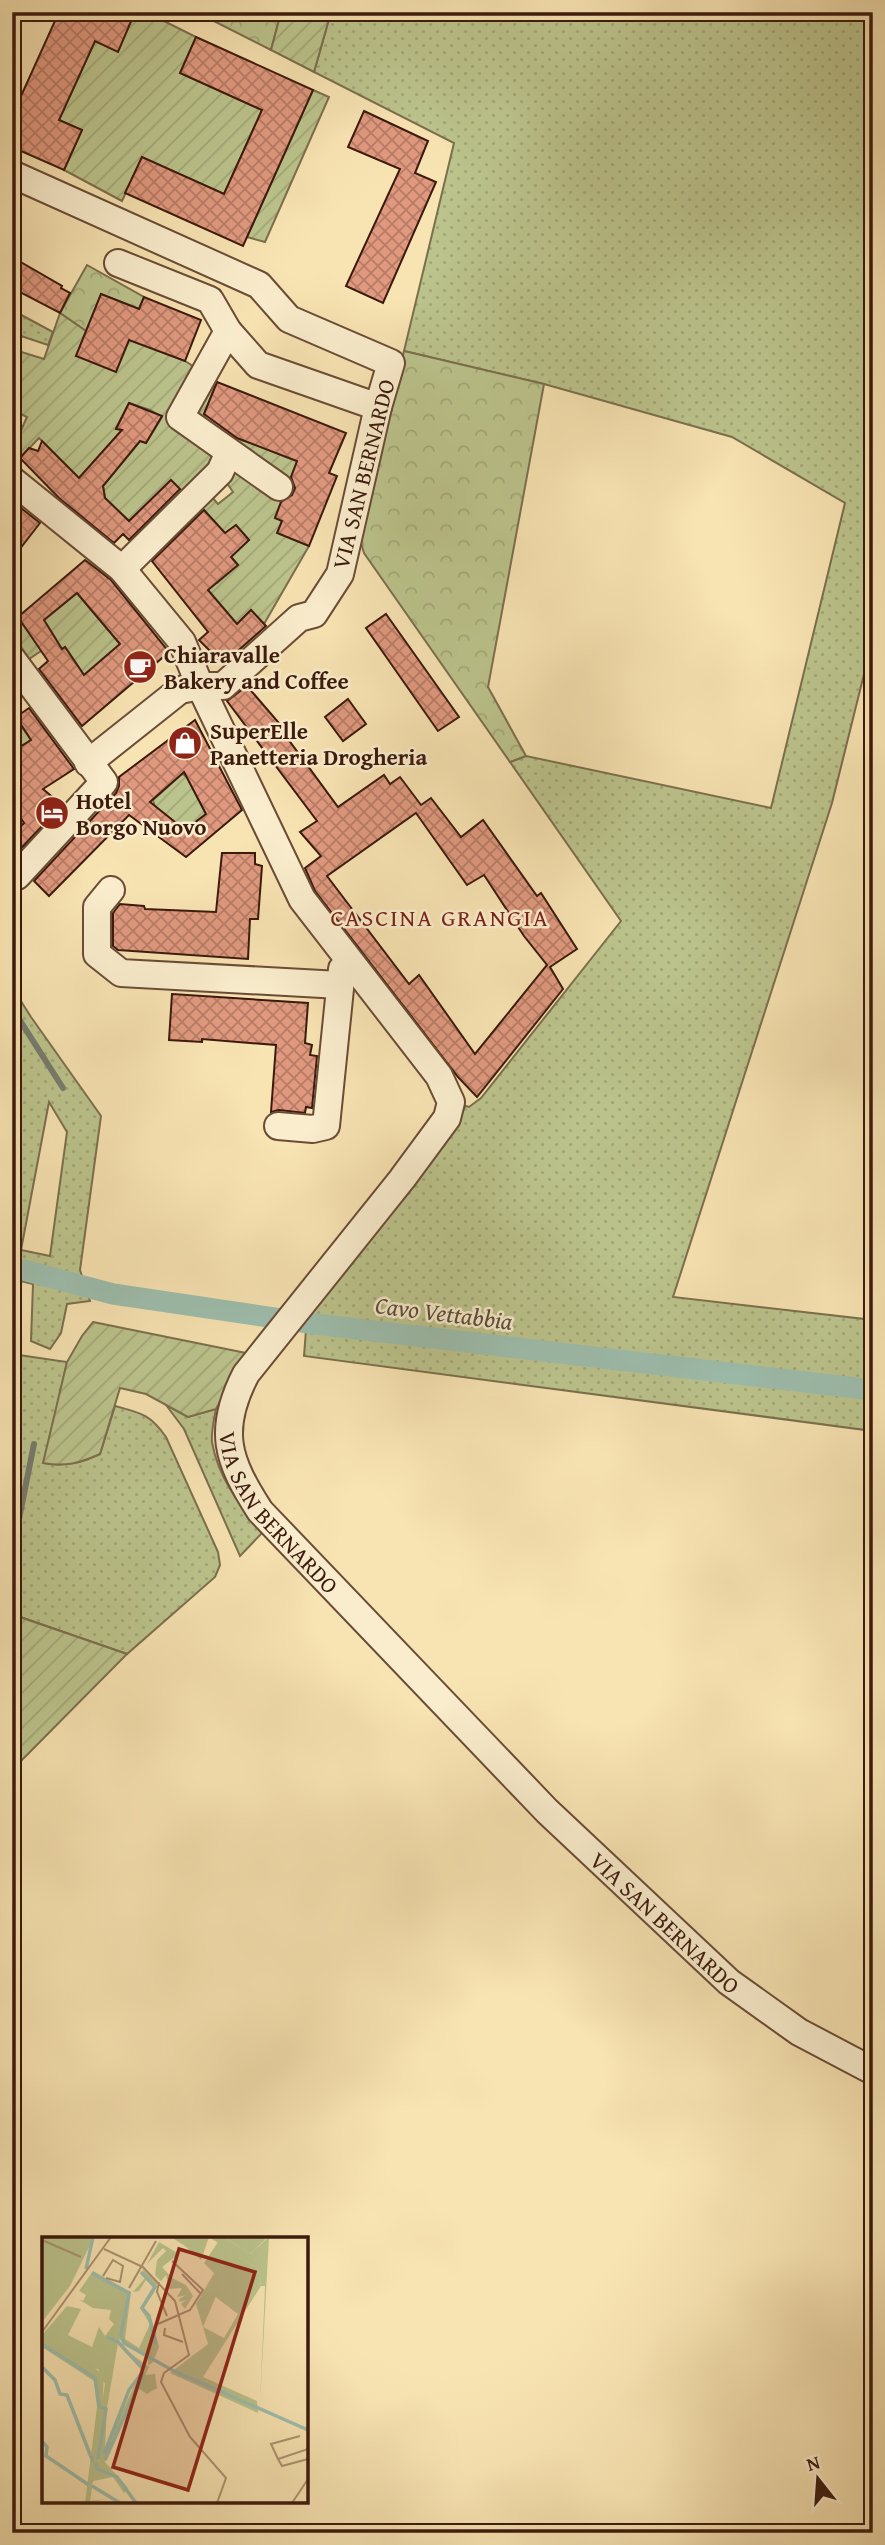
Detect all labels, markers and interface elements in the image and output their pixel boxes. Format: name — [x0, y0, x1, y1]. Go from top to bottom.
street label: VIA SAN BERNARDO — [323, 376, 403, 572]
place label: Chiaravalle Bakery and Coffee — [164, 638, 349, 697]
cafe icon: Chiaravalle Bakery and Coffee — [121, 648, 159, 686]
place label: SuperElle Panetteria Drogheria — [210, 714, 427, 773]
shop icon: SuperElle Panetteria Drogheria — [166, 724, 204, 762]
place label: Hotel Borgo Nuovo — [76, 784, 206, 843]
hotel icon: Hotel Borgo Nuovo — [33, 794, 71, 832]
district label: CASCINA GRANGIA — [331, 900, 549, 935]
water label: Cavo Vettabbia — [374, 1287, 514, 1339]
street label: VIA SAN BERNARDO — [212, 1430, 347, 1600]
street label: VIA SAN BERNARDO — [583, 1844, 747, 2001]
inset map — [42, 2237, 308, 2503]
north arrow — [784, 2444, 854, 2514]
text: N — [803, 2447, 823, 2478]

